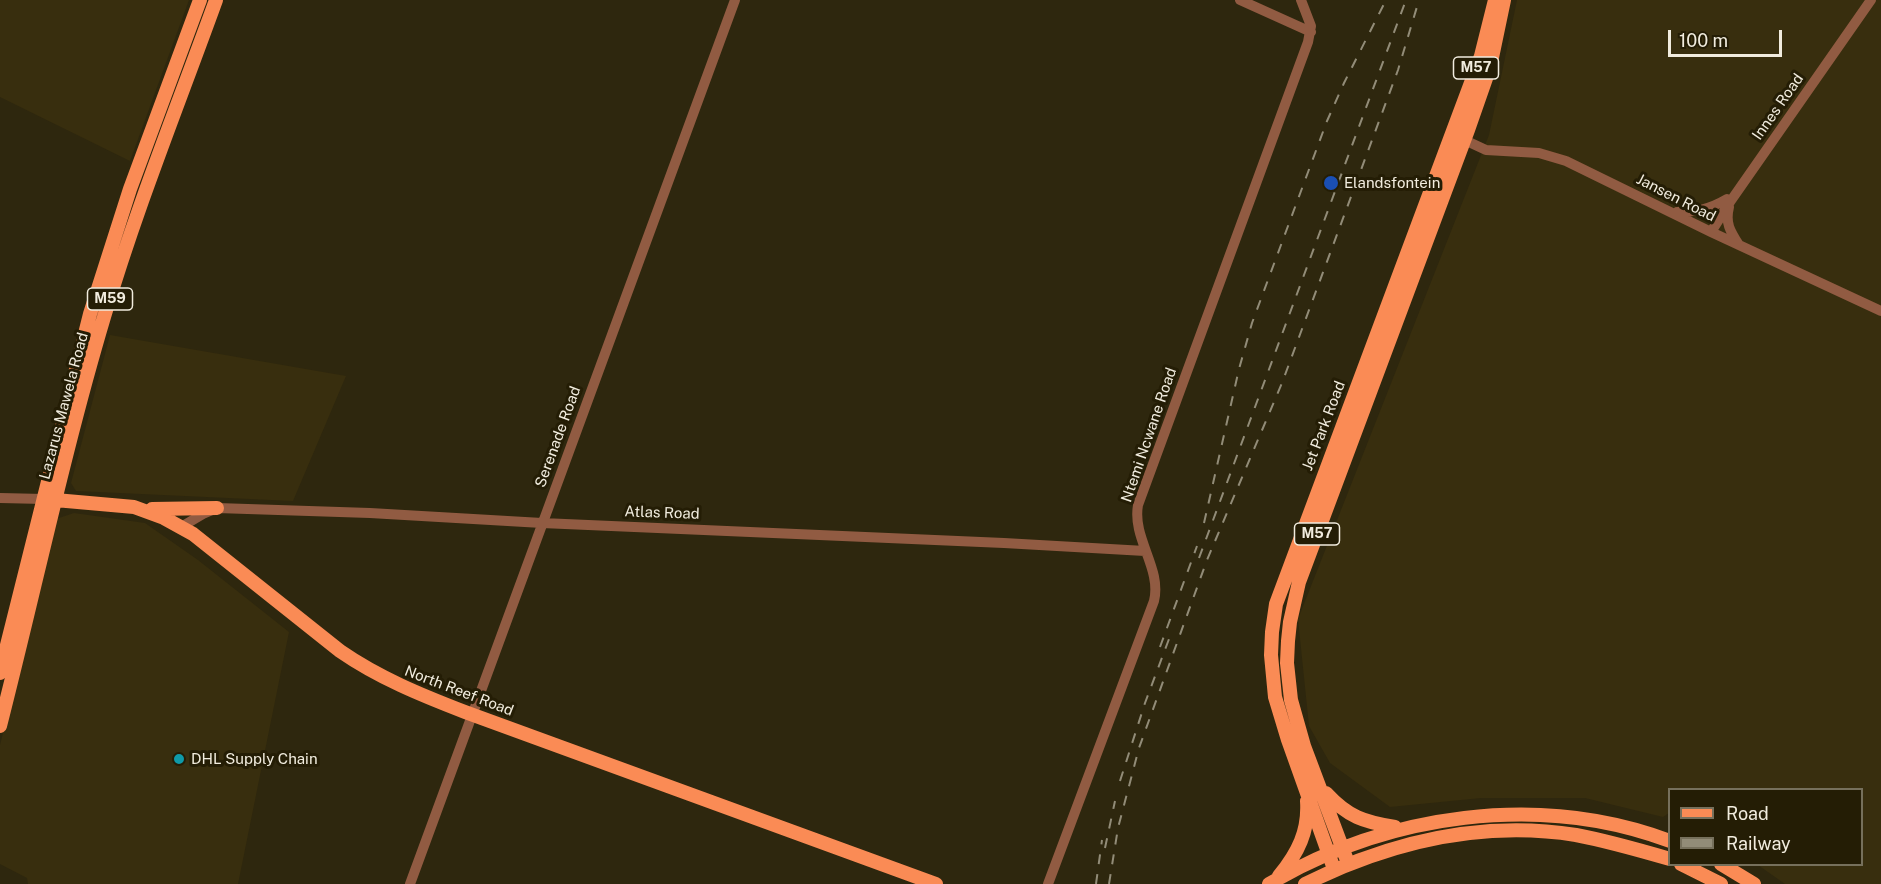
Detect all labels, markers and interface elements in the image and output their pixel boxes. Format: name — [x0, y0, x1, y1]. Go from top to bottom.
scale bar — [1671, 18, 1785, 56]
text: 100 m — [1679, 30, 1728, 51]
road number: M57 — [1454, 57, 1498, 79]
street label: Innes Road — [1749, 70, 1807, 144]
street label: Jansen Road — [1633, 170, 1719, 226]
marker: Elandsfontein — [1322, 174, 1340, 192]
place label: Elandsfontein — [1344, 174, 1440, 192]
road number: M59 — [88, 288, 132, 310]
street label: Lazarus Mawela Road — [36, 331, 92, 481]
street label: Ntemi Ncwane Road — [1118, 365, 1180, 505]
street label: Jet Park Road — [1299, 379, 1349, 473]
street label: Serenade Road — [531, 384, 585, 490]
street label: Atlas Road — [624, 503, 700, 523]
road number: M57 — [1294, 523, 1340, 545]
street label: North Reef Road — [402, 662, 516, 720]
place label: DHL Supply Chain — [191, 750, 318, 768]
marker: DHL Supply Chain — [172, 752, 186, 766]
legend — [1668, 788, 1863, 866]
text: Road — [1726, 803, 1769, 824]
text: Railway — [1726, 833, 1791, 854]

